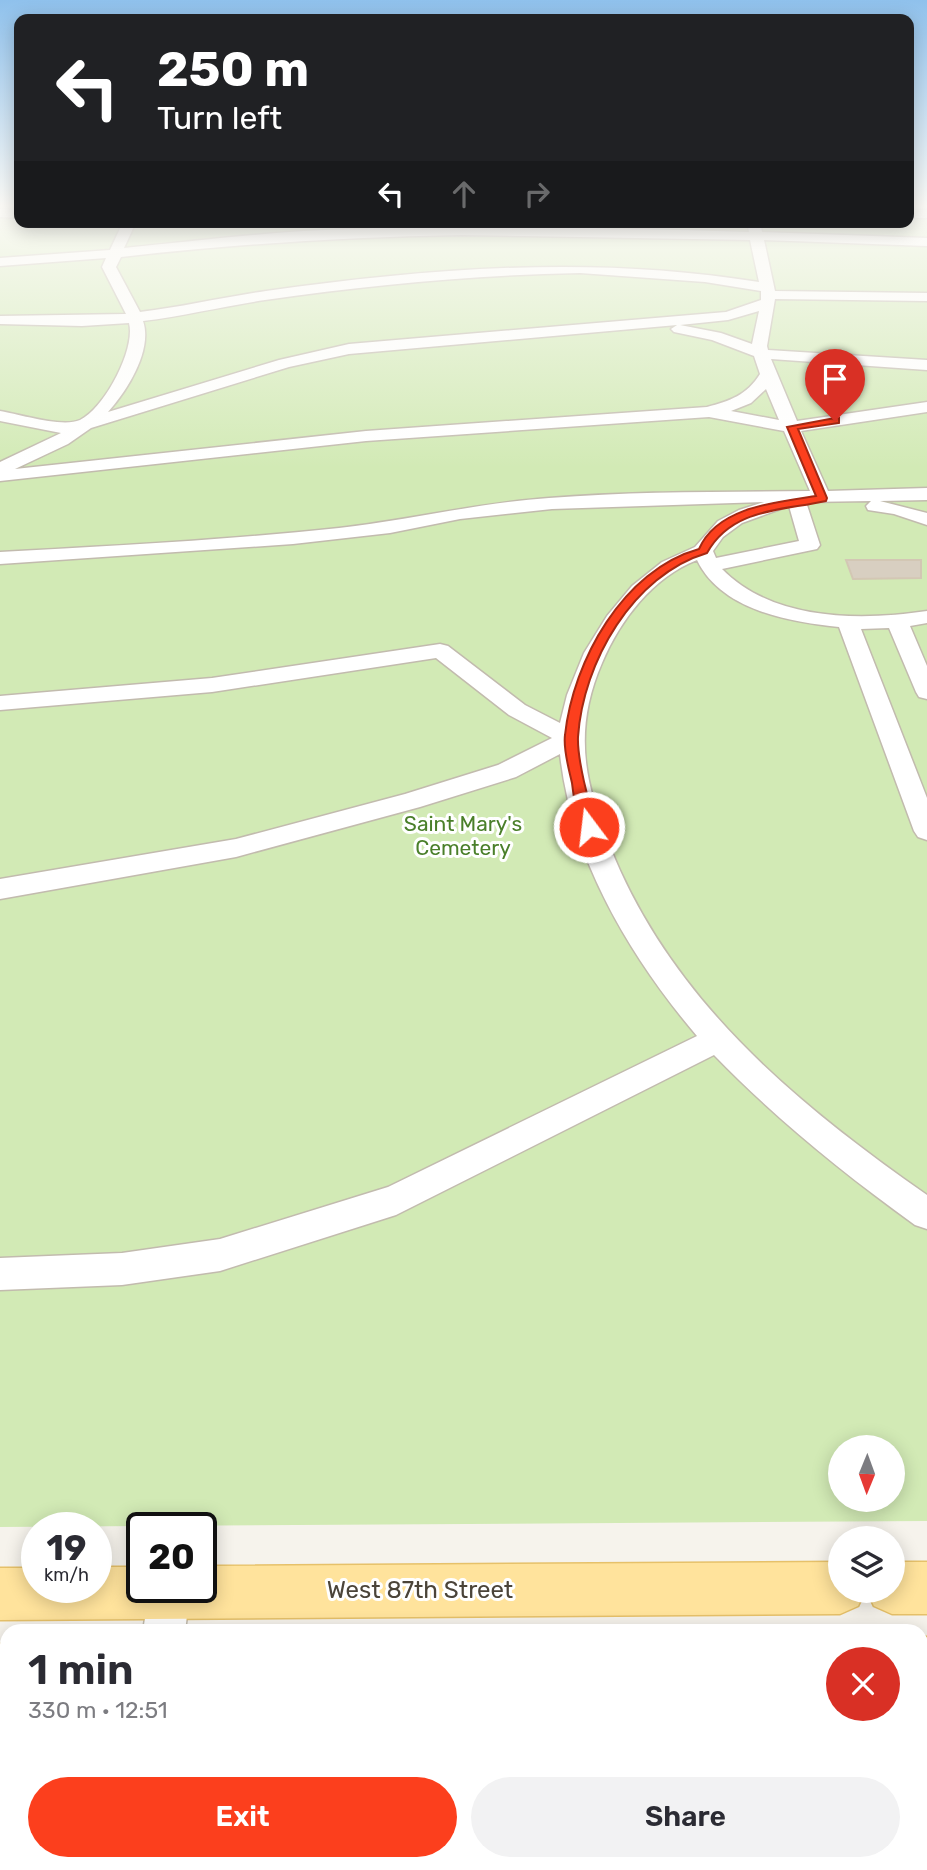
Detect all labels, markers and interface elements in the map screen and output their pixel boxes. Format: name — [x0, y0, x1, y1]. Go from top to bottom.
text: 250 m — [157, 40, 309, 98]
icon: left — [42, 42, 133, 133]
text: Turn left — [157, 99, 282, 137]
icon: left — [372, 175, 410, 213]
icon: ahead — [445, 175, 483, 213]
icon: right — [518, 175, 556, 213]
pin — [805, 349, 865, 421]
icon: arrive — [816, 360, 854, 398]
position arrow — [552, 790, 626, 864]
park label: Saint Mary's Cemetery — [404, 811, 522, 860]
north arrow — [828, 1435, 905, 1512]
map controls — [828, 1435, 905, 1603]
speed limit sign: 20 — [126, 1512, 217, 1603]
button: layers — [828, 1526, 905, 1603]
text: 19 — [47, 1527, 86, 1569]
text: km/h — [44, 1564, 89, 1586]
street label: West 87th Street — [327, 1576, 513, 1604]
text: 1 min — [28, 1645, 134, 1695]
button: close — [826, 1647, 900, 1721]
text: 330 m · 12:51 — [28, 1696, 168, 1724]
button: Exit — [28, 1777, 457, 1857]
button: Share — [471, 1777, 900, 1857]

